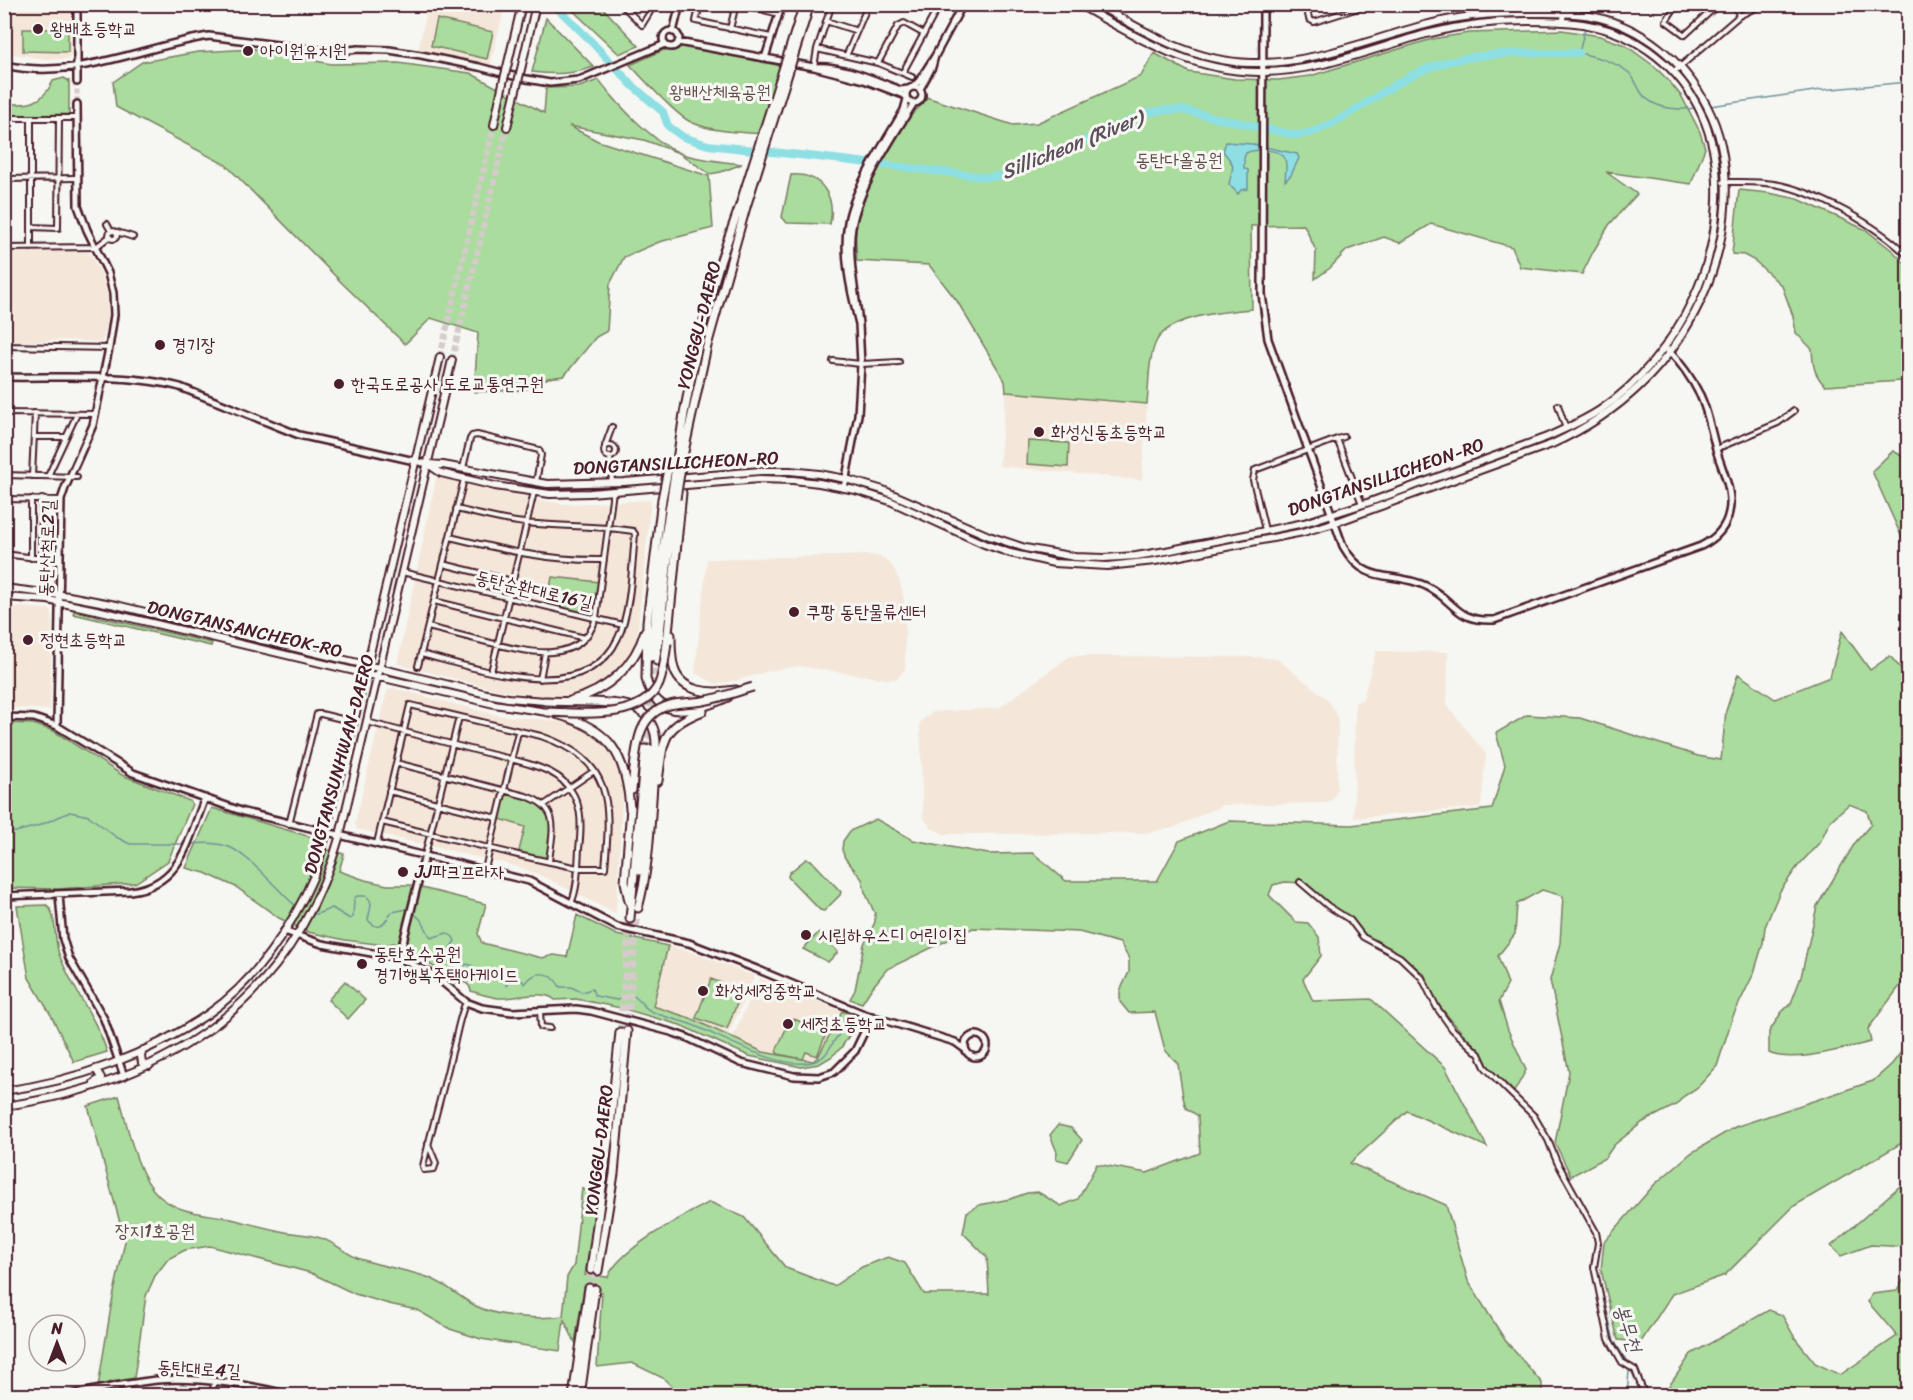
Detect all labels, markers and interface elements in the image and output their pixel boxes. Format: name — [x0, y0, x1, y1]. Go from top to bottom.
place label: 왕배초등학교 — [50, 13, 137, 45]
marker: 왕배초등학교 — [31, 22, 45, 36]
place label: 아이원유치원 — [260, 35, 347, 67]
marker: 아이원유치원 — [241, 44, 255, 58]
park label: 왕배산체육공원 — [669, 76, 771, 108]
water label: Sillicheon (River) — [996, 99, 1152, 189]
park label: 동탄다올공원 — [1136, 144, 1222, 176]
street label: YONGGU-DAERO — [668, 257, 730, 393]
place label: 경기장 — [172, 329, 215, 361]
marker: 경기장 — [153, 338, 167, 352]
place label: 한국도로공사 도로교통연구원 — [351, 368, 544, 400]
marker: 한국도로공사 도로교통연구원 — [332, 377, 346, 391]
place label: 화성신동초등학교 — [1051, 416, 1167, 448]
marker: 화성신동초등학교 — [1032, 425, 1046, 439]
street label: DONGTANSILLICHEON-RO — [1283, 428, 1489, 526]
street label: DONGTANSILLICHEON-RO — [572, 442, 780, 484]
street label: 동탄산척로2길 — [29, 498, 65, 597]
street label: 동탄순환대로16길 — [472, 561, 596, 619]
street label: DONGTANSANCHEOK-RO — [144, 591, 346, 667]
place label: 쿠팡 동탄물류센터 — [806, 596, 927, 628]
marker: 쿠팡 동탄물류센터 — [787, 605, 801, 619]
place label: 정현초등학교 — [40, 624, 127, 656]
marker: 정현초등학교 — [21, 633, 35, 647]
street label: DONGTANSUNHWAN-DAERO — [294, 650, 384, 878]
place label: JJ파크프라자 — [414, 856, 505, 888]
marker: JJ파크프라자 — [396, 865, 410, 879]
place label: 시립하우스디 어린이집 — [818, 919, 968, 951]
marker: 시립하우스디 어린이집 — [799, 928, 813, 942]
place label: 동탄호수공원 경기행복주택아케이드 — [374, 938, 519, 991]
marker: 동탄호수공원 경기행복주택아케이드 — [355, 957, 369, 971]
place label: 화성세정중학교 — [715, 975, 816, 1007]
marker: 화성세정중학교 — [696, 984, 710, 998]
place label: 세정초등학교 — [800, 1008, 887, 1040]
marker: 세정초등학교 — [781, 1017, 795, 1031]
street label: YONGGU-DAERO — [575, 1083, 623, 1217]
park label: 장지1호공원 — [115, 1215, 195, 1247]
water label: 봉무천 — [1604, 1300, 1653, 1358]
north arrow — [27, 1313, 87, 1373]
text: N — [50, 1314, 63, 1343]
street label: 동탄대로4길 — [156, 1351, 242, 1387]

